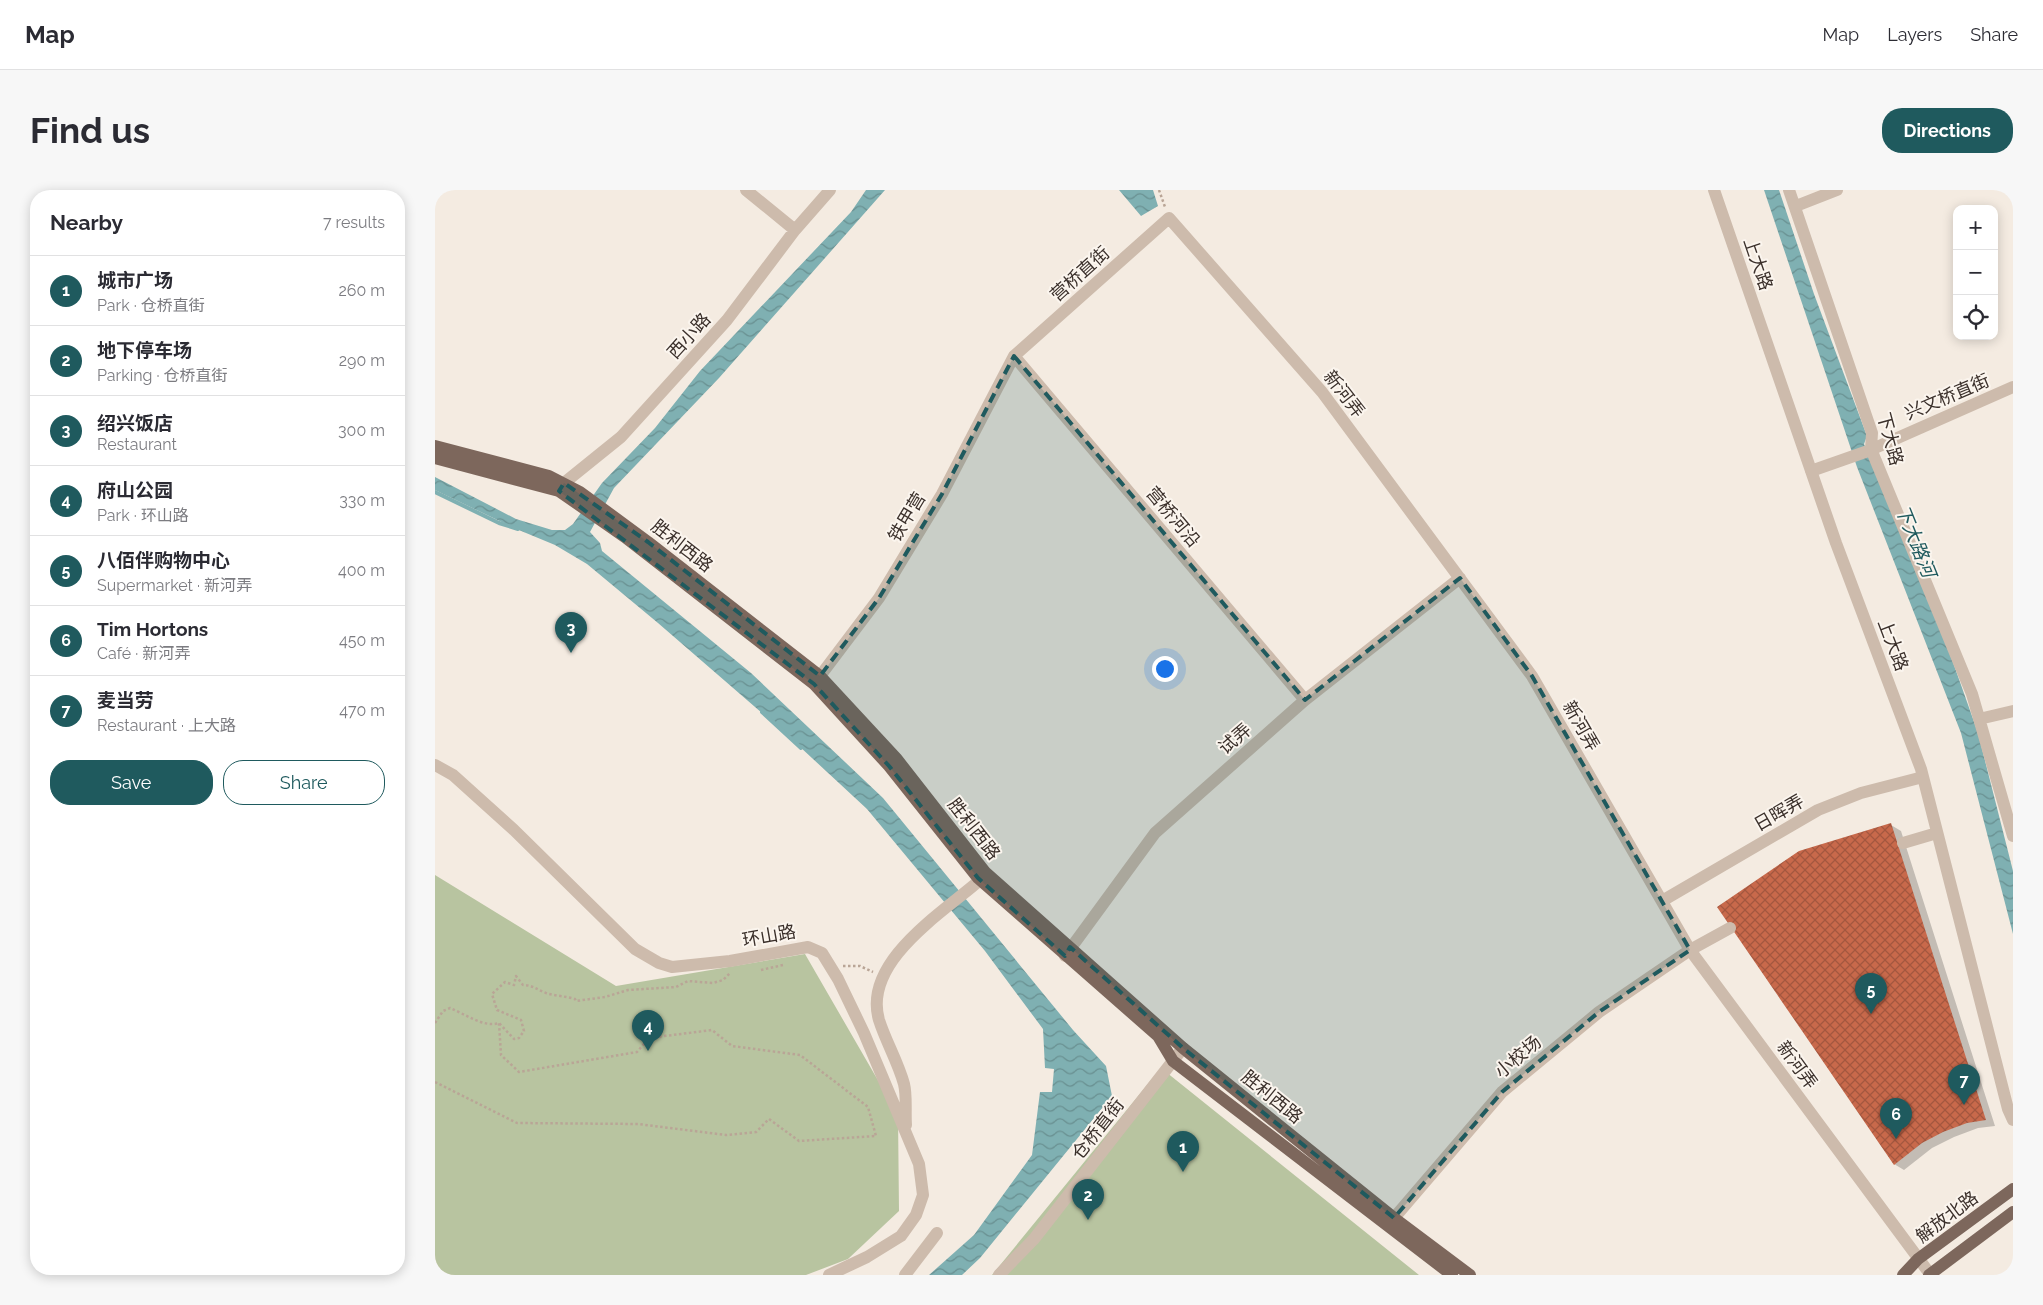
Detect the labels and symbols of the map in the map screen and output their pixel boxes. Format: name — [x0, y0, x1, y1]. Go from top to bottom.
street label: 上大路 — [1740, 235, 1777, 293]
street label: 营桥直街 — [1046, 242, 1113, 306]
street label: 西小路 — [663, 309, 714, 363]
street label: 新河弄 — [1319, 366, 1369, 421]
street label: 兴文桥直街 — [1901, 369, 1992, 424]
street label: 下大路 — [1873, 410, 1908, 468]
street label: 营桥河沿 — [1142, 482, 1205, 551]
street label: 铁甲营 — [884, 488, 929, 545]
water label: 下大路河 — [1892, 502, 1942, 584]
street label: 胜利西路 — [647, 515, 717, 576]
pin: 3 — [555, 612, 587, 653]
street label: 上大路 — [1874, 616, 1913, 674]
your location — [1152, 656, 1178, 682]
street label: 新河弄 — [1559, 697, 1604, 754]
street label: 试弄 — [1214, 719, 1255, 758]
street label: 日晖弄 — [1750, 790, 1807, 835]
street label: 胜利西路 — [944, 794, 1005, 864]
street label: 环山路 — [741, 920, 797, 951]
pin: 5 — [1855, 973, 1887, 1014]
pin: 4 — [632, 1010, 664, 1051]
street label: 小校场 — [1490, 1031, 1545, 1082]
street label: 新河弄 — [1773, 1037, 1822, 1093]
pin: 7 — [1948, 1064, 1980, 1105]
street label: 胜利西路 — [1238, 1066, 1307, 1127]
street label: 仓桥直街 — [1067, 1094, 1128, 1164]
pin: 6 — [1880, 1098, 1912, 1139]
pin: 1 — [1167, 1131, 1199, 1172]
pin: 2 — [1072, 1179, 1104, 1220]
street label: 解放北路 — [1912, 1187, 1982, 1247]

